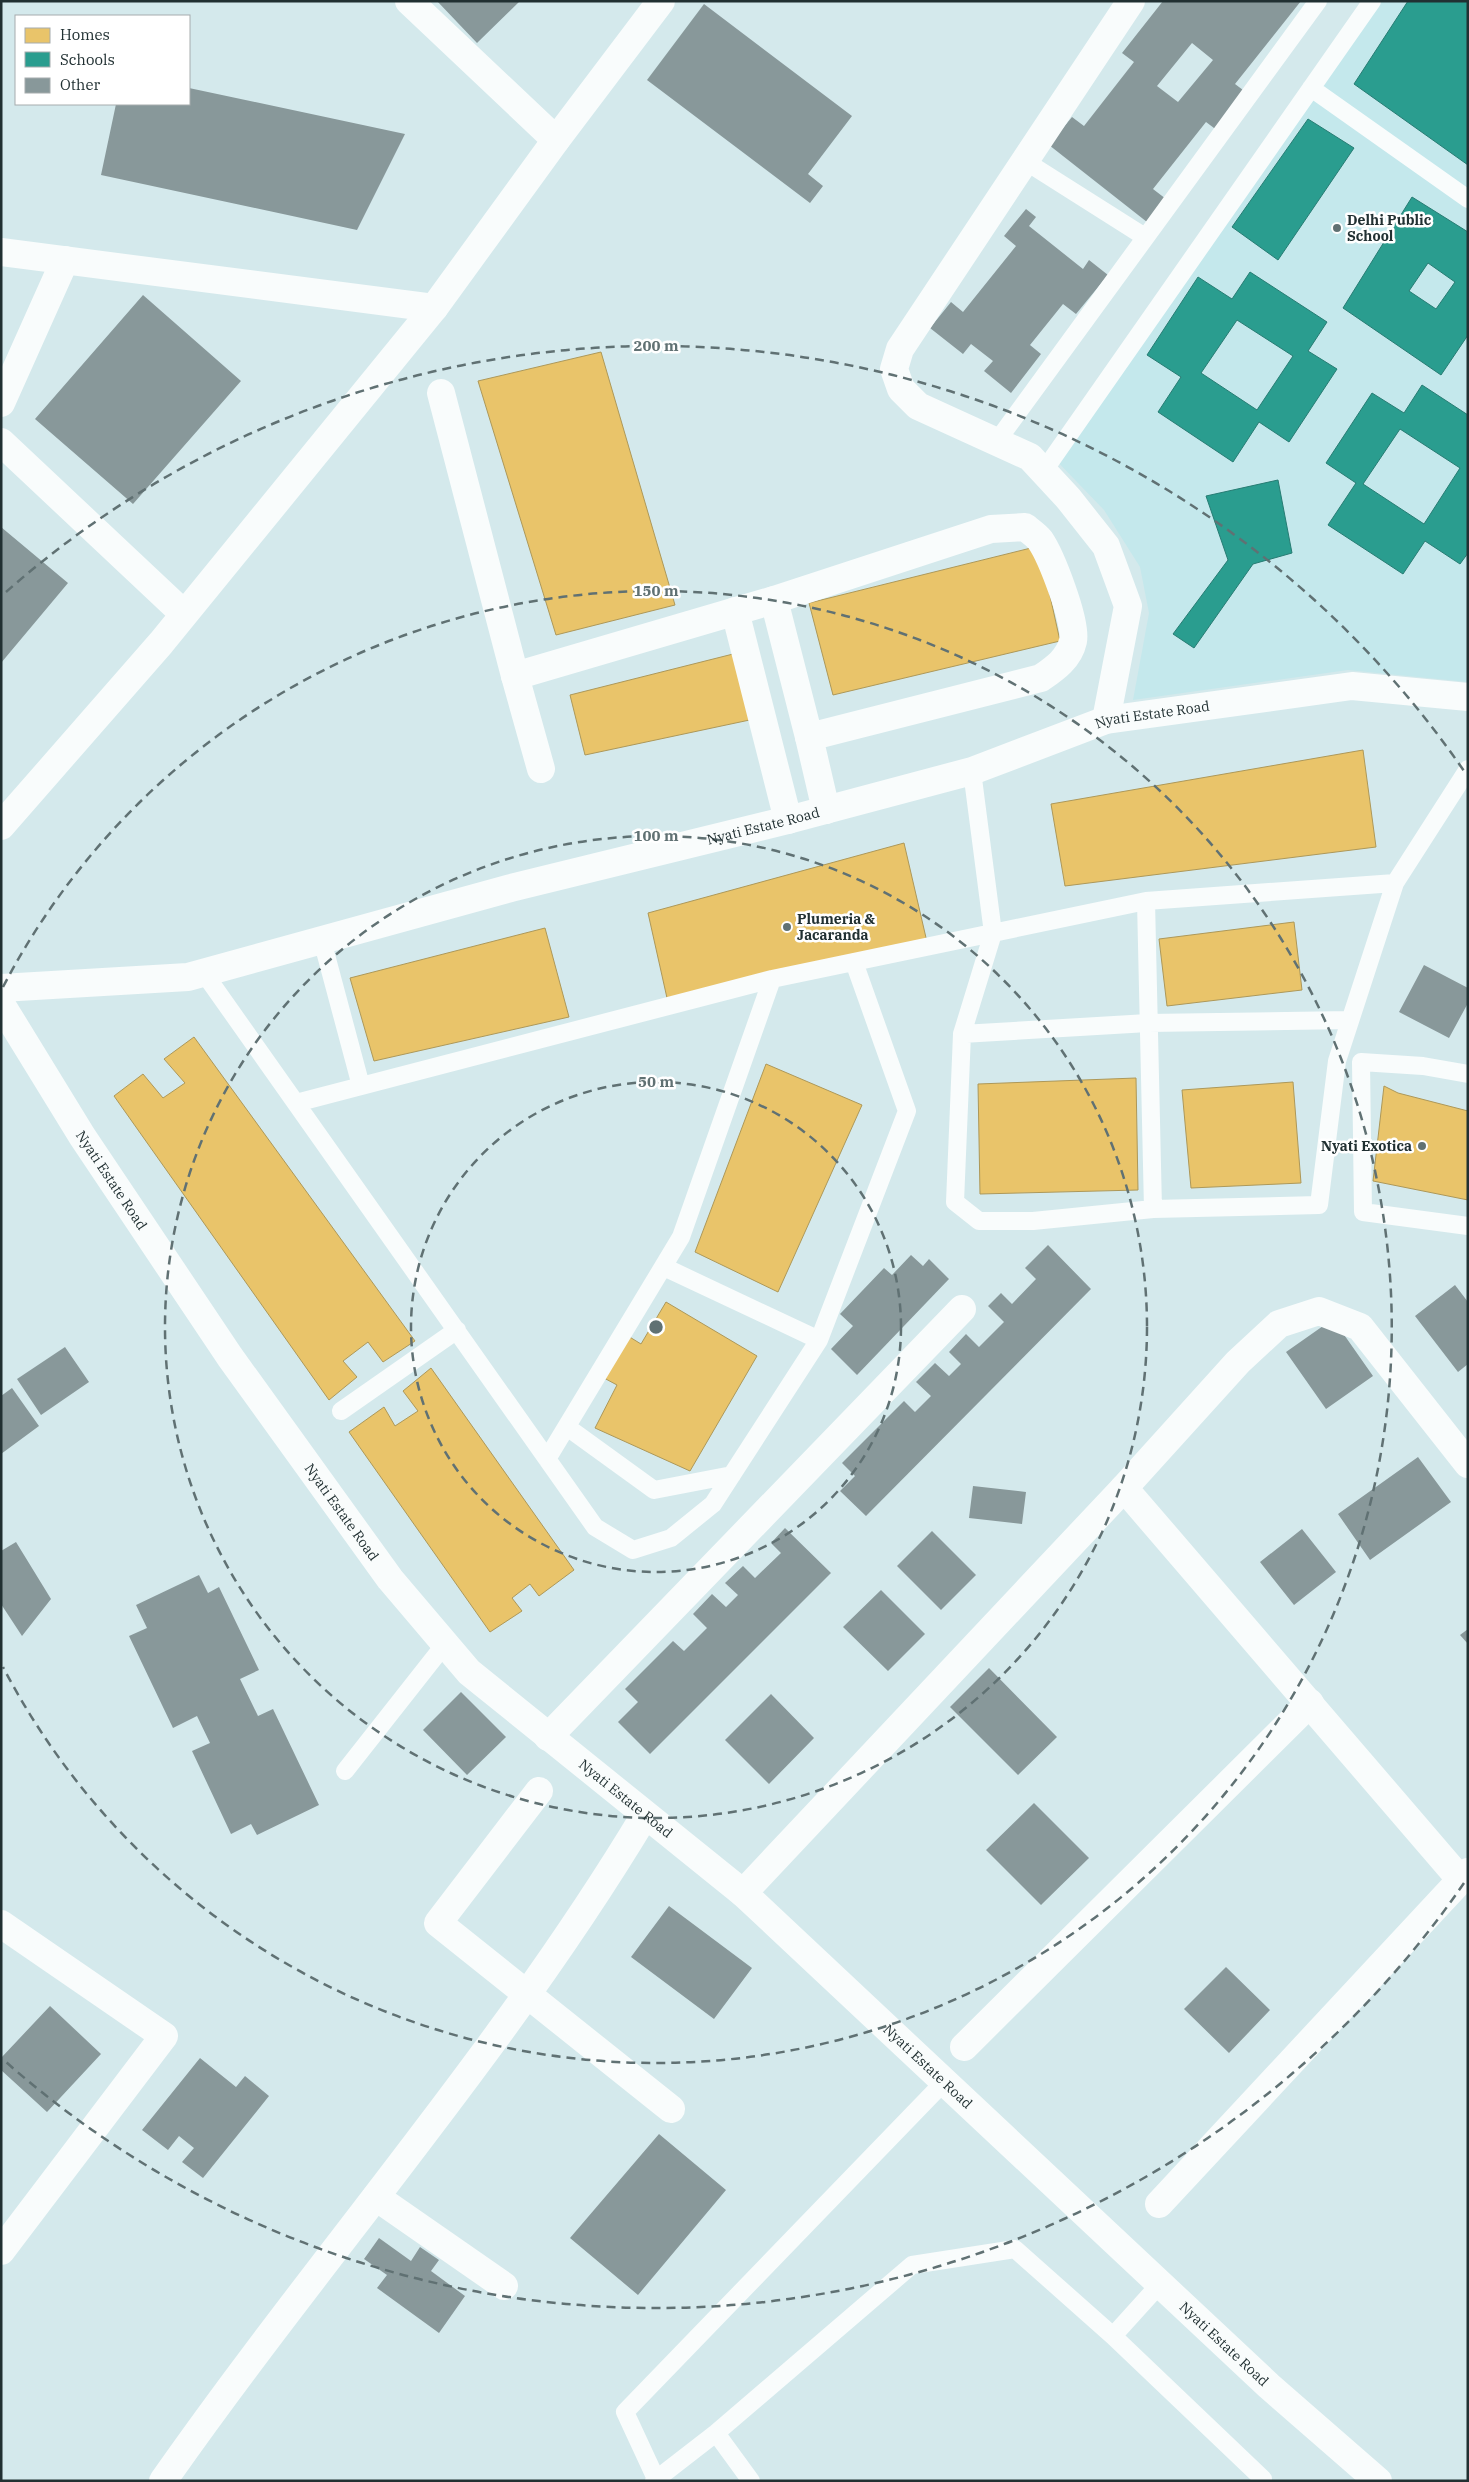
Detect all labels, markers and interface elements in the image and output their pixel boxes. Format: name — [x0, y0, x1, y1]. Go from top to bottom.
legend — [15, 15, 190, 105]
text: Homes — [60, 25, 110, 44]
text: Schools — [60, 50, 115, 69]
text: Other — [60, 75, 100, 94]
place label: Delhi Public School — [1347, 211, 1432, 245]
marker: Delhi Public School — [1331, 222, 1343, 234]
text: 200 m — [633, 336, 679, 355]
text: 150 m — [633, 581, 679, 600]
street label: Nyati Estate Road — [1092, 697, 1211, 732]
street label: Nyati Estate Road — [705, 803, 822, 849]
text: 100 m — [633, 826, 679, 845]
place label: Plumeria & Jacaranda — [797, 910, 876, 944]
marker: Plumeria & Jacaranda — [781, 921, 793, 933]
text: 50 m — [638, 1072, 674, 1091]
street label: Nyati Estate Road — [72, 1127, 151, 1234]
place label: Nyati Exotica — [1321, 1137, 1412, 1155]
marker: Nyati Exotica — [1416, 1140, 1428, 1152]
centre of rings — [647, 1318, 665, 1336]
street label: Nyati Estate Road — [301, 1460, 383, 1565]
street label: Nyati Estate Road — [575, 1755, 677, 1842]
street label: Nyati Estate Road — [880, 2020, 977, 2113]
street label: Nyati Estate Road — [1176, 2298, 1273, 2390]

